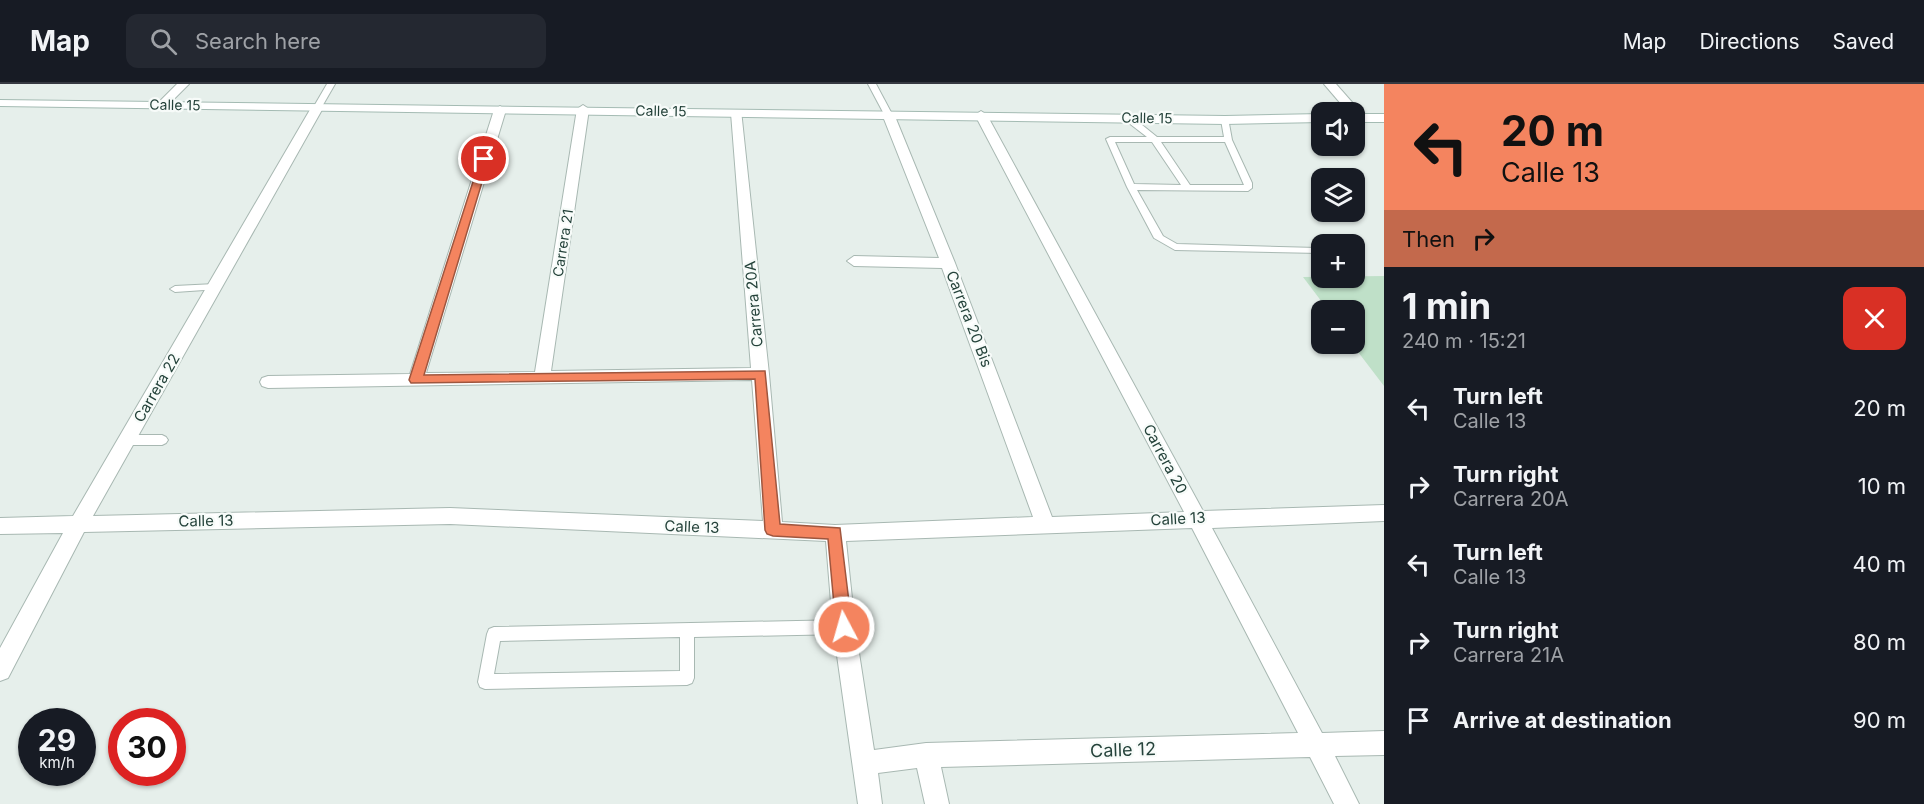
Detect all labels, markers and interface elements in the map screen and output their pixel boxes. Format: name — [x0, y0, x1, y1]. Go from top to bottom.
search box — [126, 14, 546, 68]
text: Map — [30, 24, 90, 58]
icon: search — [147, 25, 180, 58]
text: Search here — [195, 28, 321, 54]
text: Map — [1623, 29, 1666, 54]
text: Directions — [1699, 29, 1800, 54]
text: Saved — [1833, 29, 1894, 54]
street label: Calle 15 — [149, 96, 201, 113]
street label: Calle 15 — [635, 102, 687, 119]
map controls — [1311, 102, 1365, 354]
button: sound — [1311, 102, 1365, 156]
text: 20 m — [1501, 105, 1604, 156]
icon: left — [1402, 108, 1480, 186]
street label: Calle 15 — [1121, 109, 1173, 126]
pin — [458, 133, 509, 184]
icon: arrive — [467, 142, 500, 175]
text: Calle 13 — [1501, 156, 1600, 189]
button: layers — [1311, 168, 1365, 222]
street label: Carrera 21 — [549, 208, 576, 278]
icon: right — [1467, 222, 1500, 255]
text: Then — [1402, 226, 1455, 252]
button: + — [1311, 234, 1365, 288]
street label: Carrera 20A — [740, 260, 767, 348]
street label: Carrera 20 Bis — [942, 268, 997, 370]
text: 1 min — [1402, 284, 1491, 328]
button: close — [1843, 287, 1906, 350]
button: − — [1311, 300, 1365, 354]
text: 240 m · 15:21 — [1402, 329, 1526, 353]
street label: Carrera 22 — [129, 350, 184, 425]
text: Turn left — [1453, 383, 1543, 409]
icon: left — [1402, 392, 1435, 425]
text: 20 m — [1853, 395, 1906, 421]
text: Calle 13 — [1453, 409, 1526, 433]
street label: Carrera 20 — [1139, 421, 1192, 497]
text: Turn right — [1453, 461, 1559, 487]
icon: right — [1402, 470, 1435, 503]
text: 10 m — [1858, 473, 1906, 499]
text: Carrera 20A — [1453, 487, 1569, 511]
street label: Calle 13 — [1150, 508, 1206, 529]
street label: Calle 13 — [178, 511, 234, 530]
street label: Calle 13 — [664, 516, 720, 537]
text: Turn left — [1453, 539, 1543, 565]
icon: left — [1402, 548, 1435, 581]
text: 40 m — [1852, 551, 1906, 577]
text: Calle 13 — [1453, 565, 1526, 589]
position arrow — [812, 595, 876, 659]
text: Turn right — [1453, 617, 1559, 643]
icon: right — [1402, 626, 1435, 659]
text: 80 m — [1853, 629, 1906, 655]
text: Carrera 21A — [1453, 643, 1564, 667]
icon: arrive — [1402, 704, 1435, 737]
text: Arrive at destination — [1453, 707, 1672, 733]
text: 90 m — [1853, 707, 1906, 733]
speed limit sign: 30 — [108, 708, 186, 786]
text: 29 — [38, 722, 76, 758]
street label: Calle 12 — [1090, 738, 1156, 761]
text: km/h — [39, 753, 75, 772]

